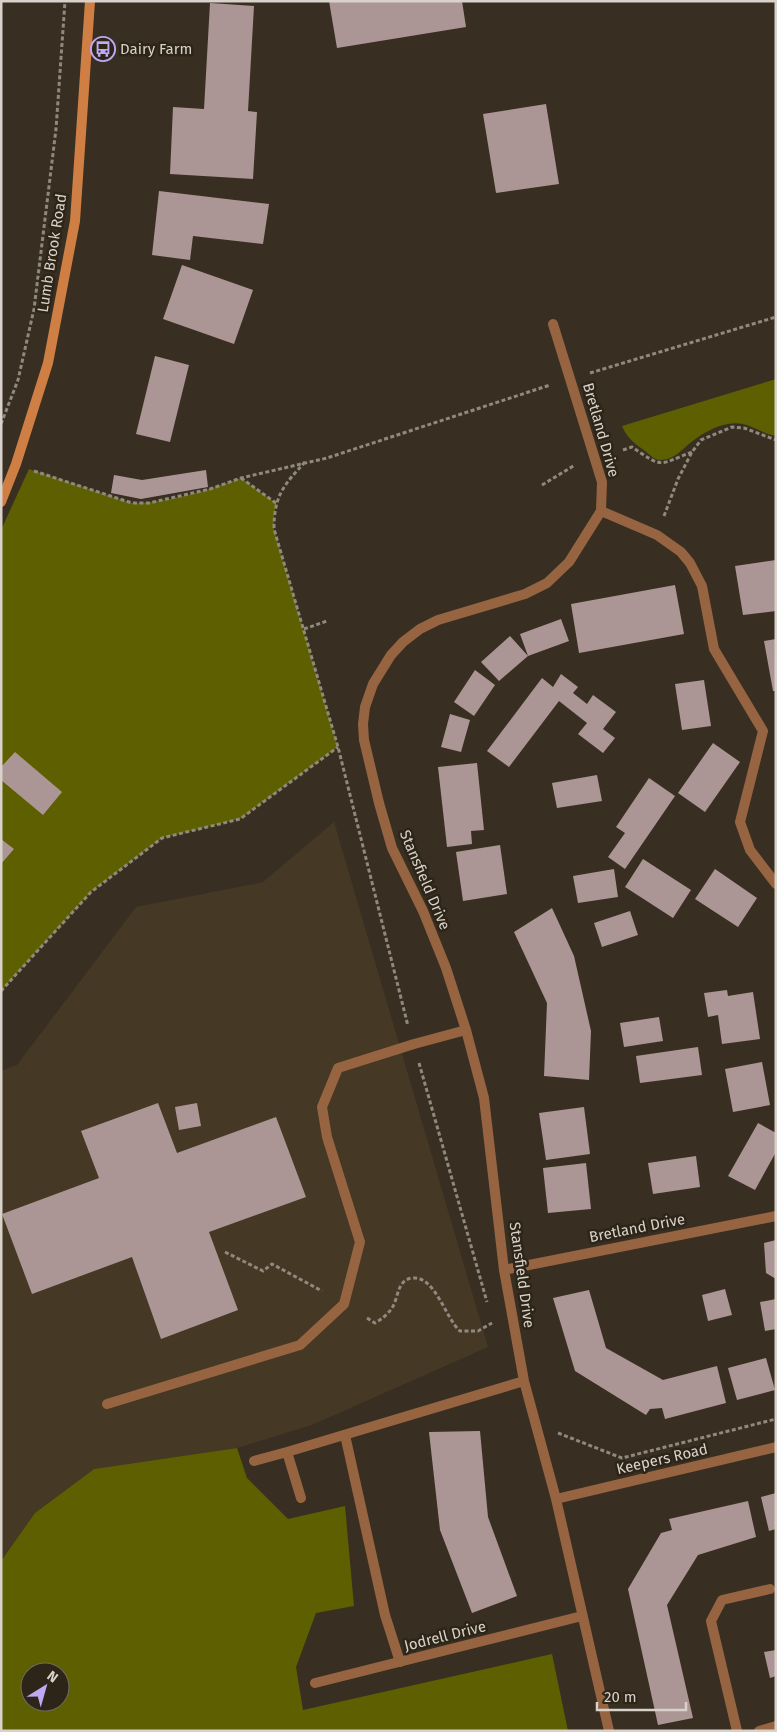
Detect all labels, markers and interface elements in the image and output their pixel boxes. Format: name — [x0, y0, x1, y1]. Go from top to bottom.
bus stop icon: Dairy Farm — [90, 36, 116, 62]
place label: Dairy Farm — [120, 40, 192, 58]
street label: Lumb Brook Road — [34, 192, 70, 314]
street label: Bretland Drive — [579, 381, 623, 479]
street label: Stansfield Drive — [396, 827, 454, 933]
street label: Bretland Drive — [588, 1210, 686, 1246]
street label: Stansfield Drive — [506, 1221, 538, 1329]
street label: Keepers Road — [615, 1440, 709, 1478]
street label: Jodrell Drive — [402, 1617, 488, 1655]
north arrow — [20, 1662, 70, 1712]
text: N — [44, 1667, 61, 1687]
scale bar — [597, 1680, 686, 1712]
text: 20 m — [604, 1688, 637, 1706]

